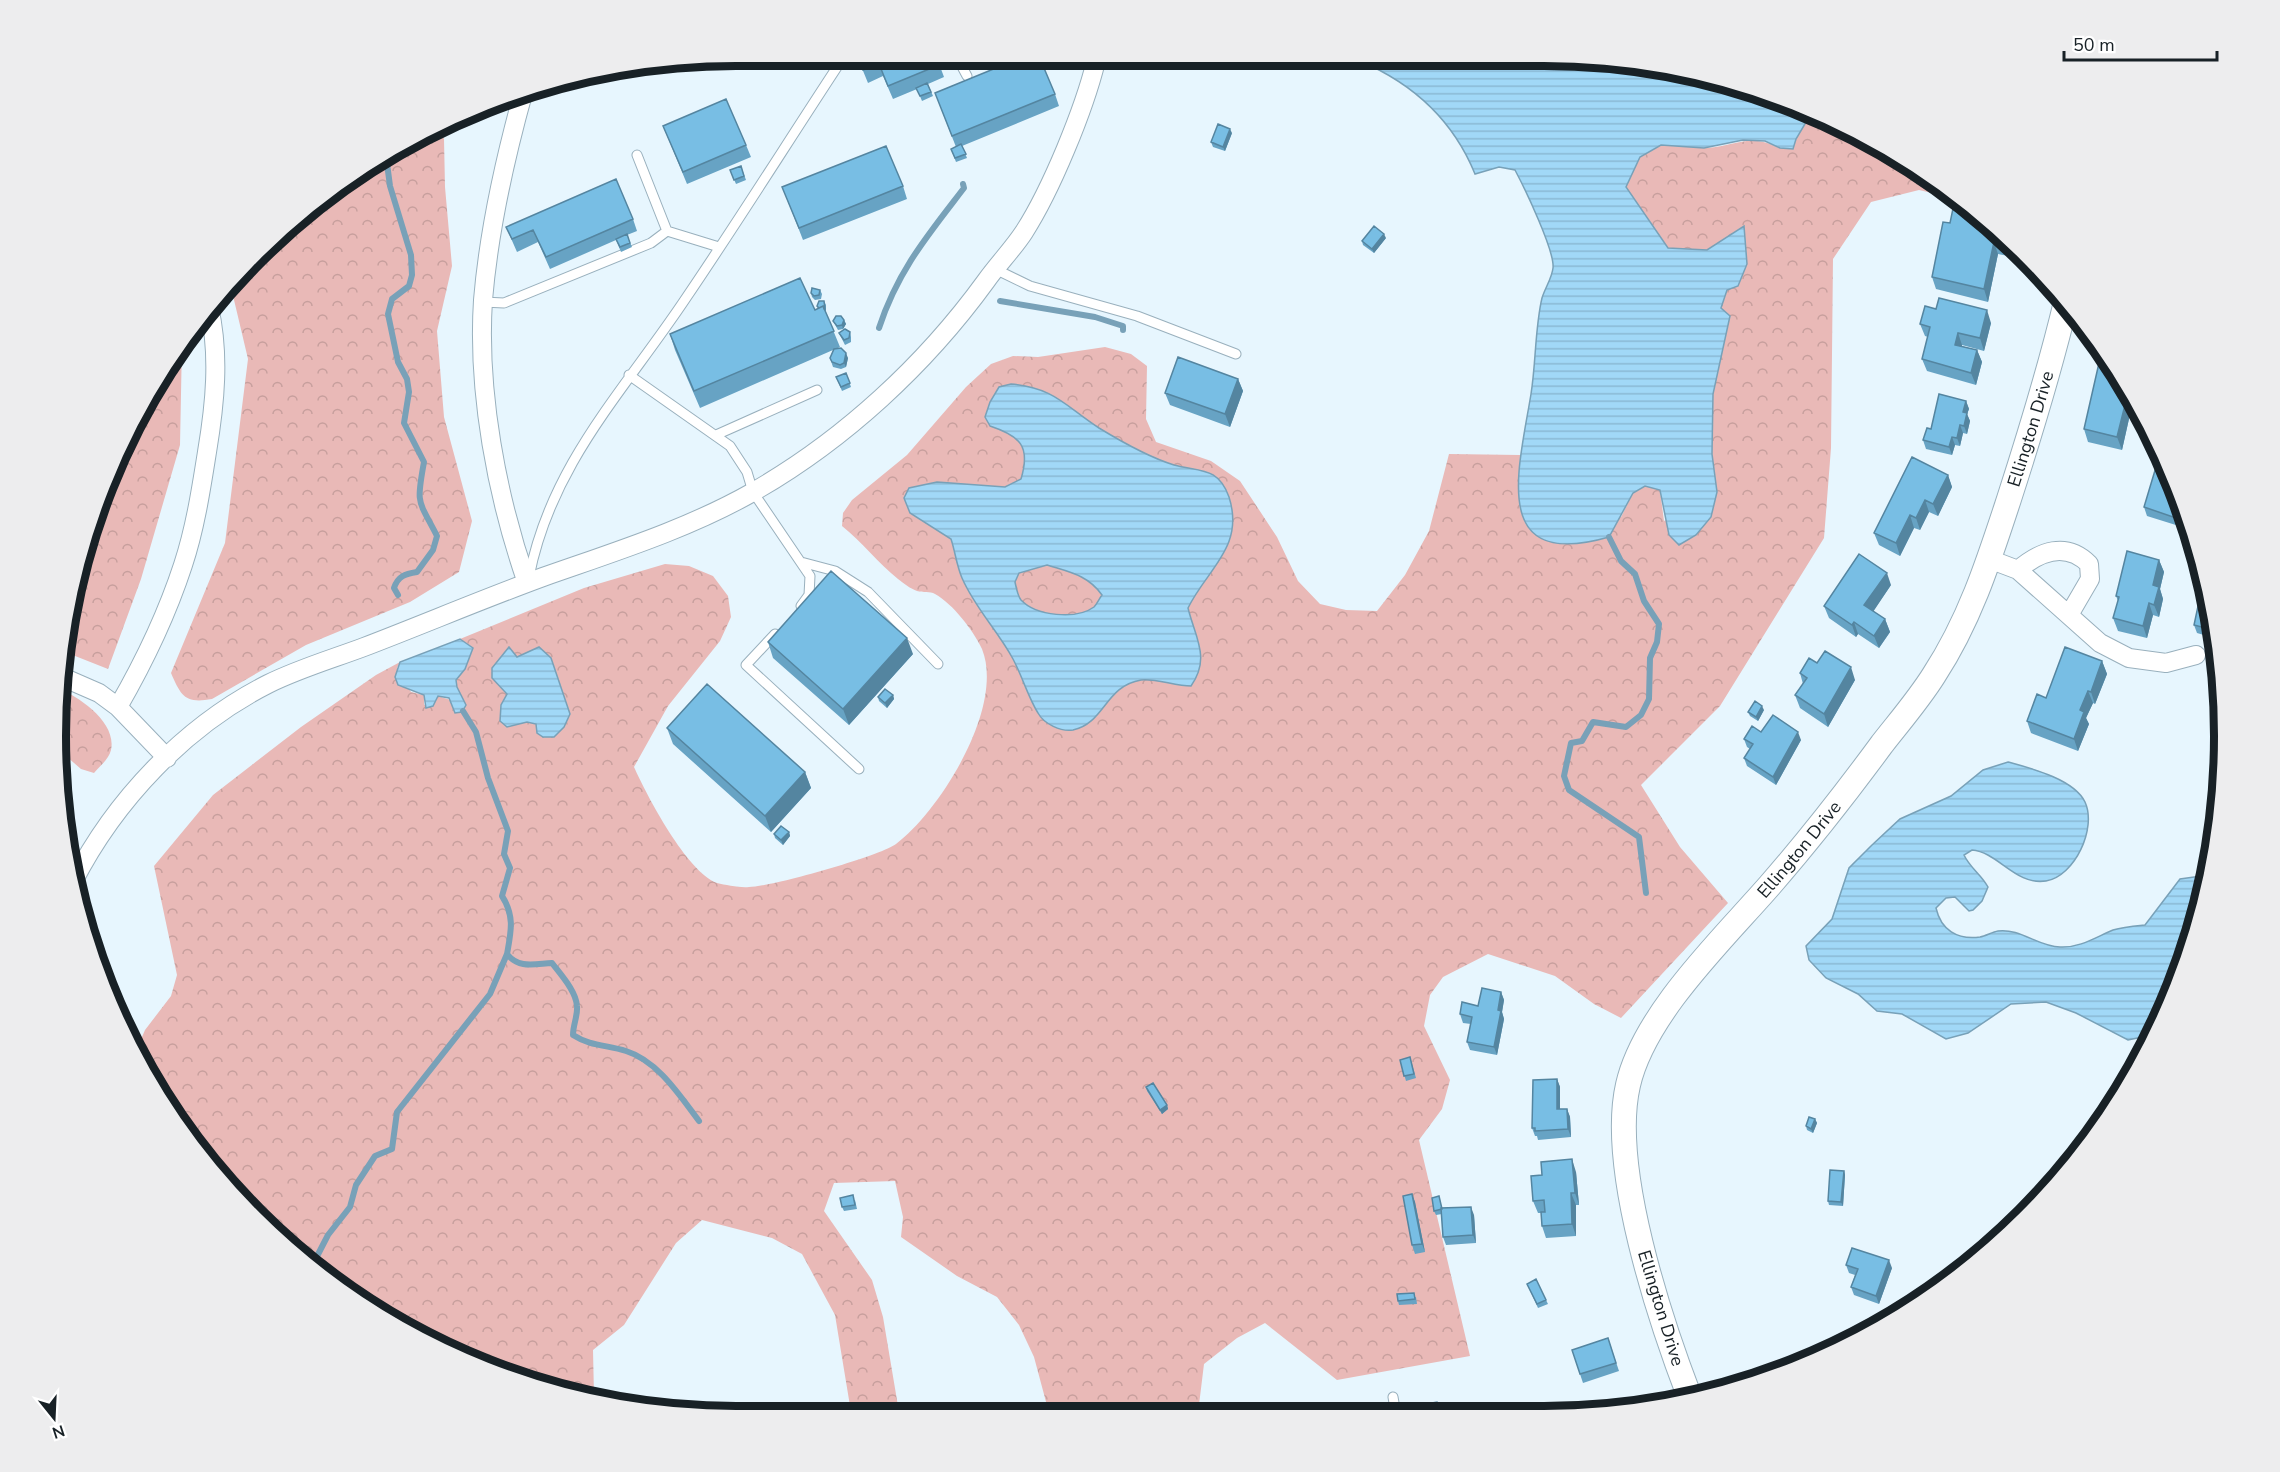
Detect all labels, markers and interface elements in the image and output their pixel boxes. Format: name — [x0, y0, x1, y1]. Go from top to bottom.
scale bar — [2064, 24, 2217, 62]
text: 50 m — [2073, 33, 2115, 57]
street label: Ellington Drive — [2002, 368, 2059, 490]
street label: Ellington Drive — [1752, 796, 1847, 903]
street label: Ellington Drive — [1632, 1247, 1690, 1369]
north arrow — [24, 1388, 84, 1448]
text: N — [49, 1419, 67, 1444]

